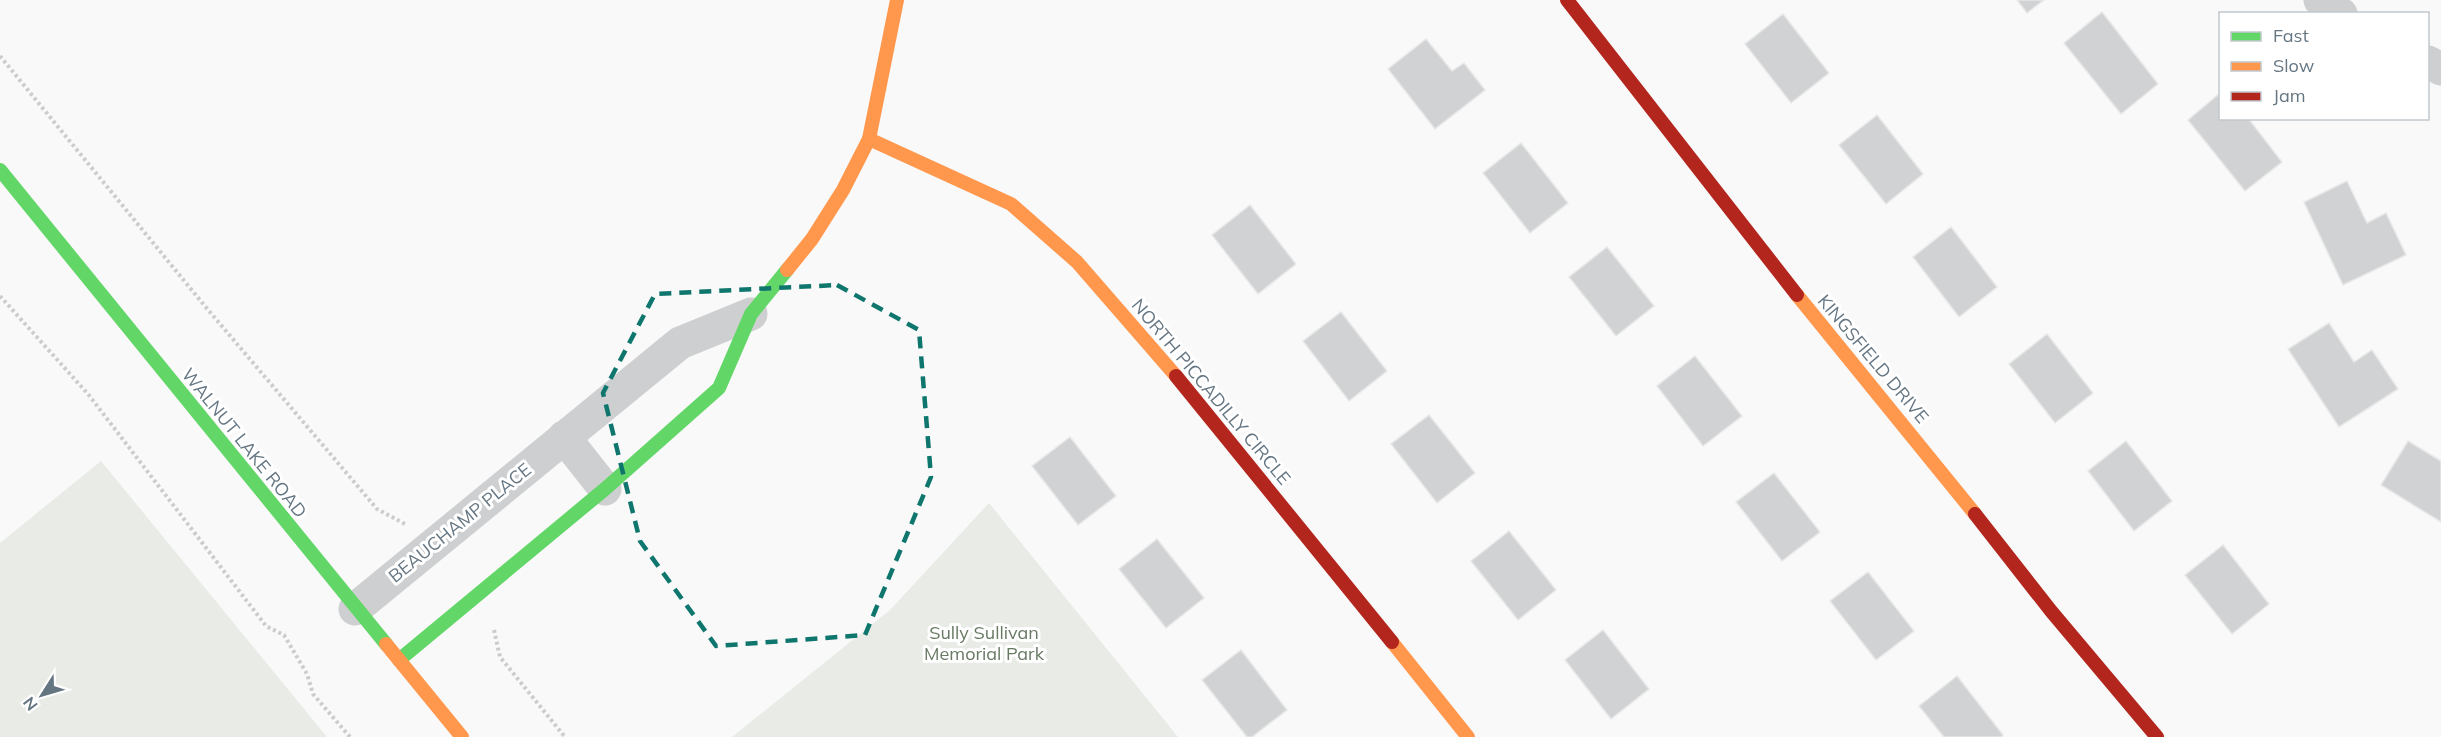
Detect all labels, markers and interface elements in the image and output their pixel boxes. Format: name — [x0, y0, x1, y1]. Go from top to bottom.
legend — [2219, 12, 2429, 120]
text: Fast — [2273, 24, 2309, 47]
text: Slow — [2273, 54, 2315, 77]
text: Jam — [2273, 84, 2306, 107]
street label: KINGSFIELD DRIVE — [1813, 290, 1934, 428]
street label: NORTH PICCADILLY CIRCLE — [1127, 294, 1296, 489]
street label: WALNUT LAKE ROAD — [177, 363, 312, 522]
street label: BEAUCHAMP PLACE — [384, 458, 536, 587]
park label: Sully Sullivan Memorial Park — [924, 621, 1045, 665]
north arrow — [12, 665, 72, 725]
text: N — [18, 693, 42, 715]

